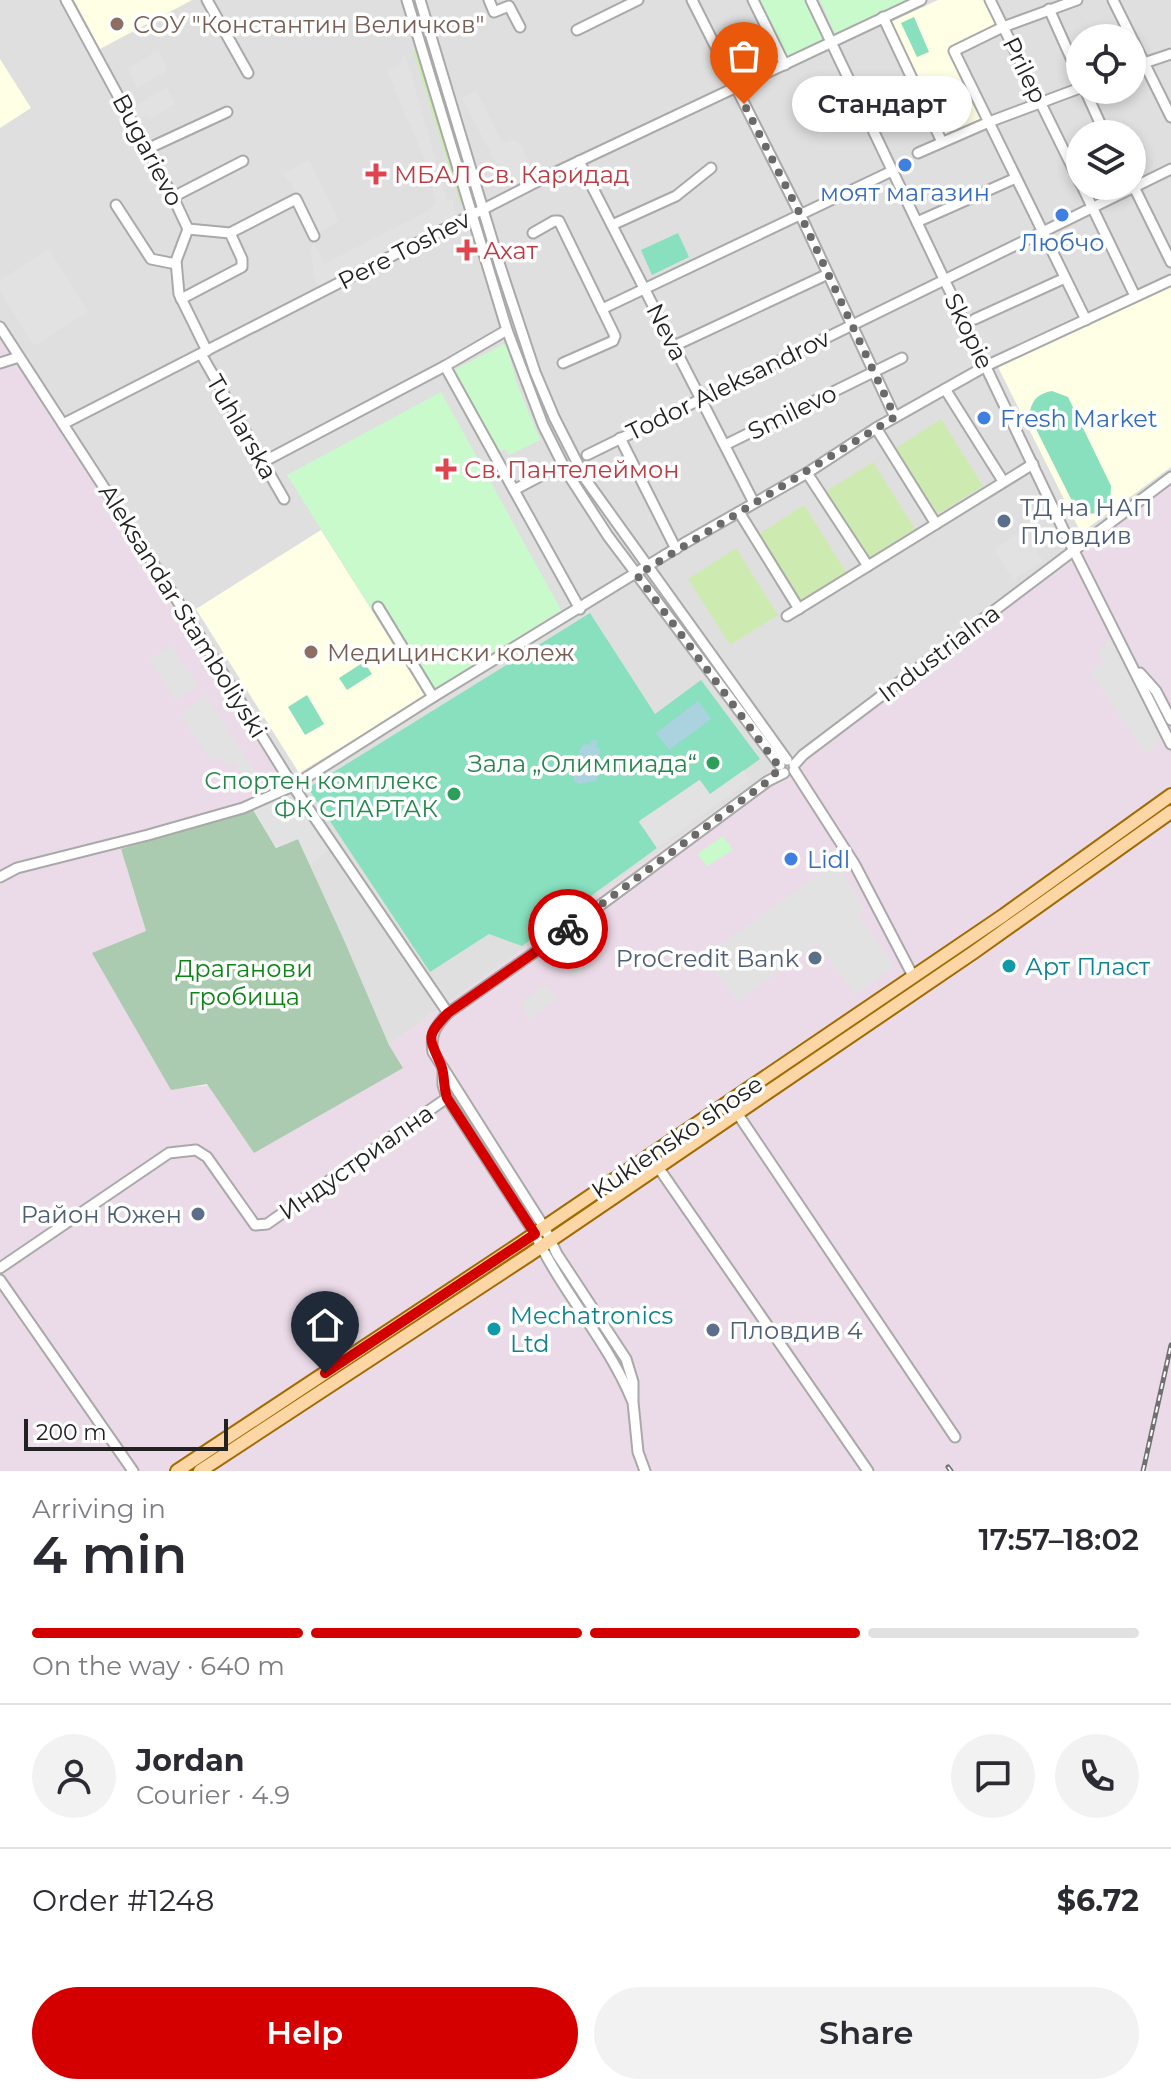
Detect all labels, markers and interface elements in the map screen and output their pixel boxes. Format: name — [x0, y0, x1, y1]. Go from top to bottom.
place label: СОУ "Константин Величков" — [133, 10, 484, 39]
marker: СОУ "Константин Величков" — [108, 15, 126, 33]
pin — [710, 22, 778, 104]
map controls — [1066, 24, 1146, 200]
button: locate — [1066, 24, 1146, 104]
street label: Prilep — [997, 32, 1053, 108]
icon: bag — [722, 34, 766, 78]
callout: Стандарт — [792, 76, 972, 132]
text: Стандарт — [817, 88, 947, 120]
street label: Bugarievo — [106, 89, 190, 211]
button: layers — [1066, 120, 1146, 200]
marker: моят магазин — [896, 156, 914, 174]
place label: МБАЛ Св. Каридад — [394, 160, 629, 189]
marker: МБАЛ Св. Каридад — [365, 163, 387, 185]
place label: моят магазин — [820, 178, 990, 207]
street label: Pere Toshev — [333, 204, 475, 296]
marker: Любчо — [1053, 206, 1071, 224]
place label: Любчо — [1019, 228, 1105, 257]
place label: Ахат — [483, 236, 538, 265]
marker: Ахат — [458, 241, 476, 259]
street label: Skopie — [938, 288, 1000, 374]
street label: Neva — [640, 298, 694, 366]
street label: Todor Aleksandrov — [622, 323, 834, 447]
street label: Tuhlarska — [200, 370, 284, 484]
street label: Smilevo — [743, 378, 841, 446]
place label: Fresh Market — [1000, 404, 1158, 433]
marker: Fresh Market — [975, 409, 993, 427]
place label: Св. Пантелеймон — [464, 455, 679, 484]
marker: Св. Пантелеймон — [435, 458, 457, 480]
street label: Aleksandar Stamboliyski — [93, 479, 273, 743]
place label: ТД на НАП Пловдив — [1020, 493, 1153, 550]
marker: ТД на НАП Пловдив — [995, 512, 1013, 530]
street label: Industrialna — [873, 598, 1005, 708]
place label: Медицински колеж — [327, 638, 575, 667]
marker: Медицински колеж — [302, 643, 320, 661]
place label: Зала „Олимпиада“ — [468, 749, 697, 778]
marker: Зала „Олимпиада“ — [704, 754, 722, 772]
place label: Спортен комплекс ФК СПАРТАК — [204, 766, 438, 823]
marker: Спортен комплекс ФК СПАРТАК — [445, 785, 463, 803]
place label: Lidl — [807, 845, 850, 874]
marker: Lidl — [782, 850, 800, 868]
courier — [528, 889, 608, 969]
icon: bike — [546, 907, 590, 951]
place label: ProCredit Bank — [616, 944, 800, 973]
marker: ProCredit Bank — [806, 949, 824, 967]
place label: Арт Пласт — [1025, 952, 1151, 981]
park label: Драганови гробища — [175, 954, 313, 1011]
marker: Арт Пласт — [1000, 957, 1018, 975]
street label: Kuklensko shose — [586, 1069, 768, 1205]
street label: Индустриална — [273, 1098, 439, 1226]
place label: Район Южен — [21, 1200, 182, 1229]
marker: Район Южен — [189, 1205, 207, 1223]
pin — [291, 1291, 359, 1373]
place label: Mechatronics Ltd — [510, 1301, 673, 1358]
icon: home — [303, 1303, 347, 1347]
place label: Пловдив 4 — [729, 1316, 863, 1345]
marker: Mechatronics Ltd — [485, 1320, 503, 1338]
marker: Пловдив 4 — [704, 1321, 722, 1339]
scale bar — [24, 1415, 228, 1451]
text: 200 m — [36, 1419, 107, 1446]
text: Arriving in — [32, 1493, 166, 1525]
text: 17:57–18:02 — [978, 1521, 1139, 1558]
text: 4 min — [32, 1523, 187, 1586]
text: On the way · 640 m — [32, 1650, 285, 1682]
button: person — [32, 1734, 116, 1818]
button: chat — [951, 1734, 1035, 1818]
button: phone — [1055, 1734, 1139, 1818]
text: Jordan — [136, 1742, 245, 1779]
text: Courier · 4.9 — [136, 1779, 290, 1811]
text: Order #1248 — [32, 1882, 215, 1919]
text: $6.72 — [1057, 1882, 1139, 1919]
button: Help — [32, 1987, 578, 2079]
button: Share — [594, 1987, 1139, 2079]

